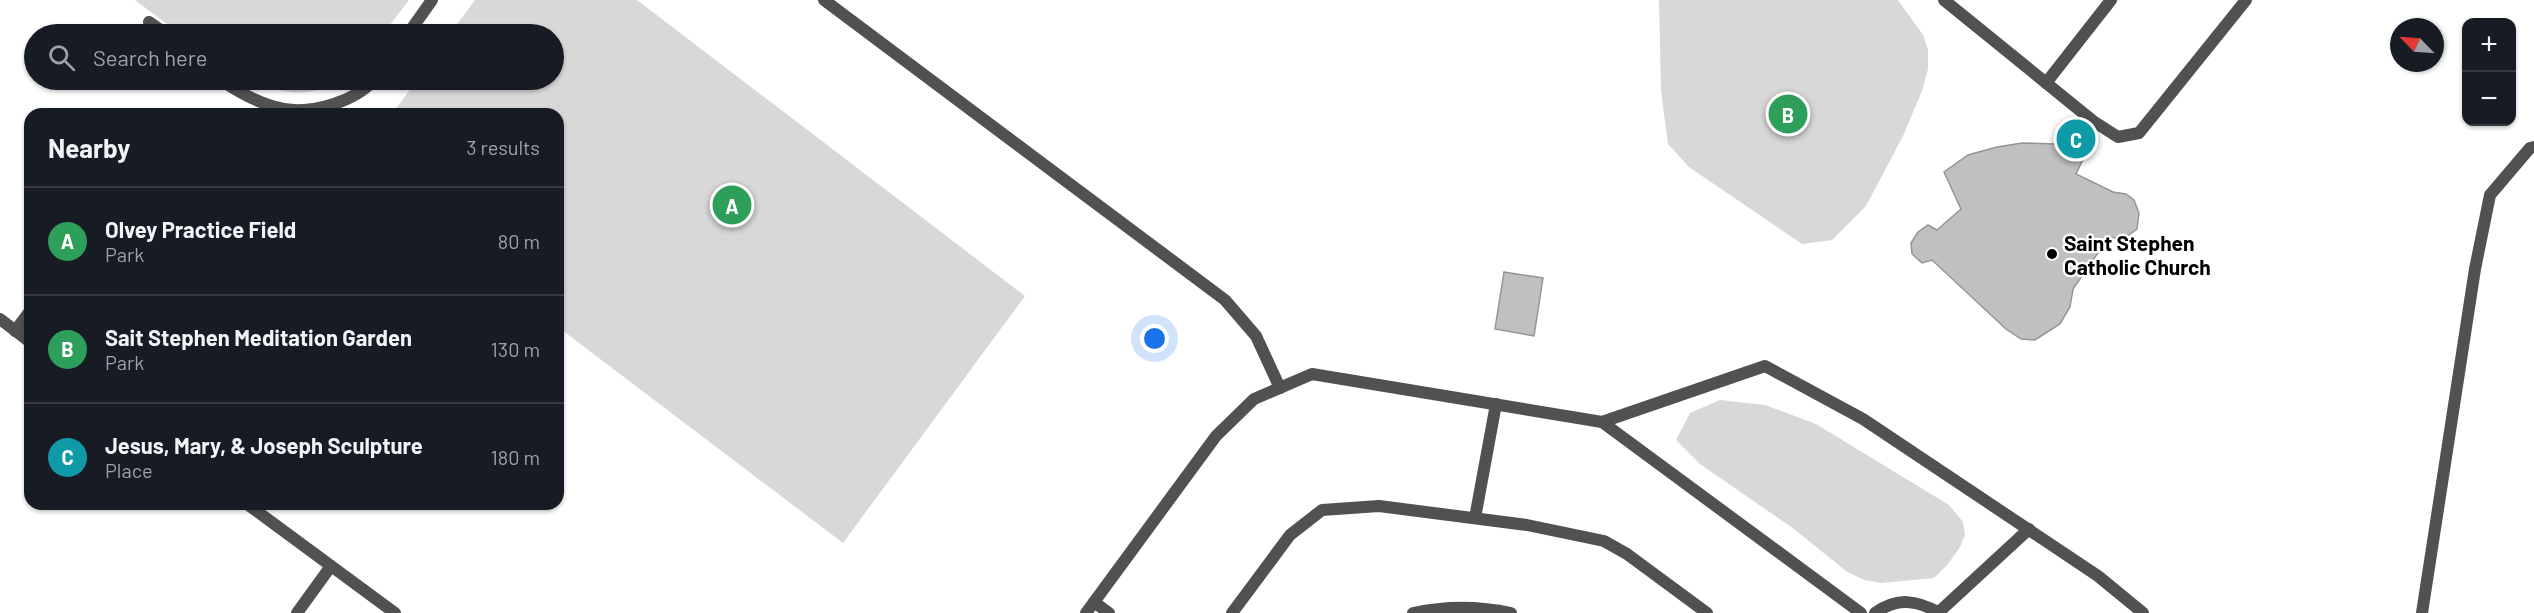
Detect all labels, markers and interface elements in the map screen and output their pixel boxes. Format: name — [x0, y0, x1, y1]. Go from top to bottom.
north arrow — [2390, 18, 2444, 72]
map controls — [2462, 18, 2516, 126]
button: + — [2462, 18, 2516, 72]
search box — [24, 24, 564, 90]
icon: search — [45, 41, 78, 74]
text: Search here — [93, 44, 207, 70]
button: − — [2462, 72, 2516, 126]
pin: B — [1768, 92, 1808, 136]
pin: C — [2056, 116, 2096, 162]
text: Nearby — [48, 132, 130, 163]
text: 3 results — [466, 135, 540, 159]
pin: A — [712, 182, 752, 228]
text: Olvey Practice Field — [105, 216, 296, 242]
text: A — [61, 229, 74, 253]
text: 80 m — [498, 229, 540, 253]
place label: Saint Stephen Catholic Church — [2064, 230, 2211, 279]
text: Park — [105, 242, 144, 266]
marker: Saint Stephen Catholic Church — [2045, 247, 2059, 261]
text: Sait Stephen Meditation Garden — [105, 324, 412, 350]
your location — [1140, 324, 1169, 353]
text: B — [61, 337, 74, 361]
text: 130 m — [491, 337, 540, 361]
text: Park — [105, 350, 144, 374]
text: Jesus, Mary, & Joseph Sculpture — [105, 432, 423, 458]
text: C — [61, 445, 74, 469]
text: 180 m — [491, 445, 540, 469]
text: Place — [105, 458, 153, 482]

